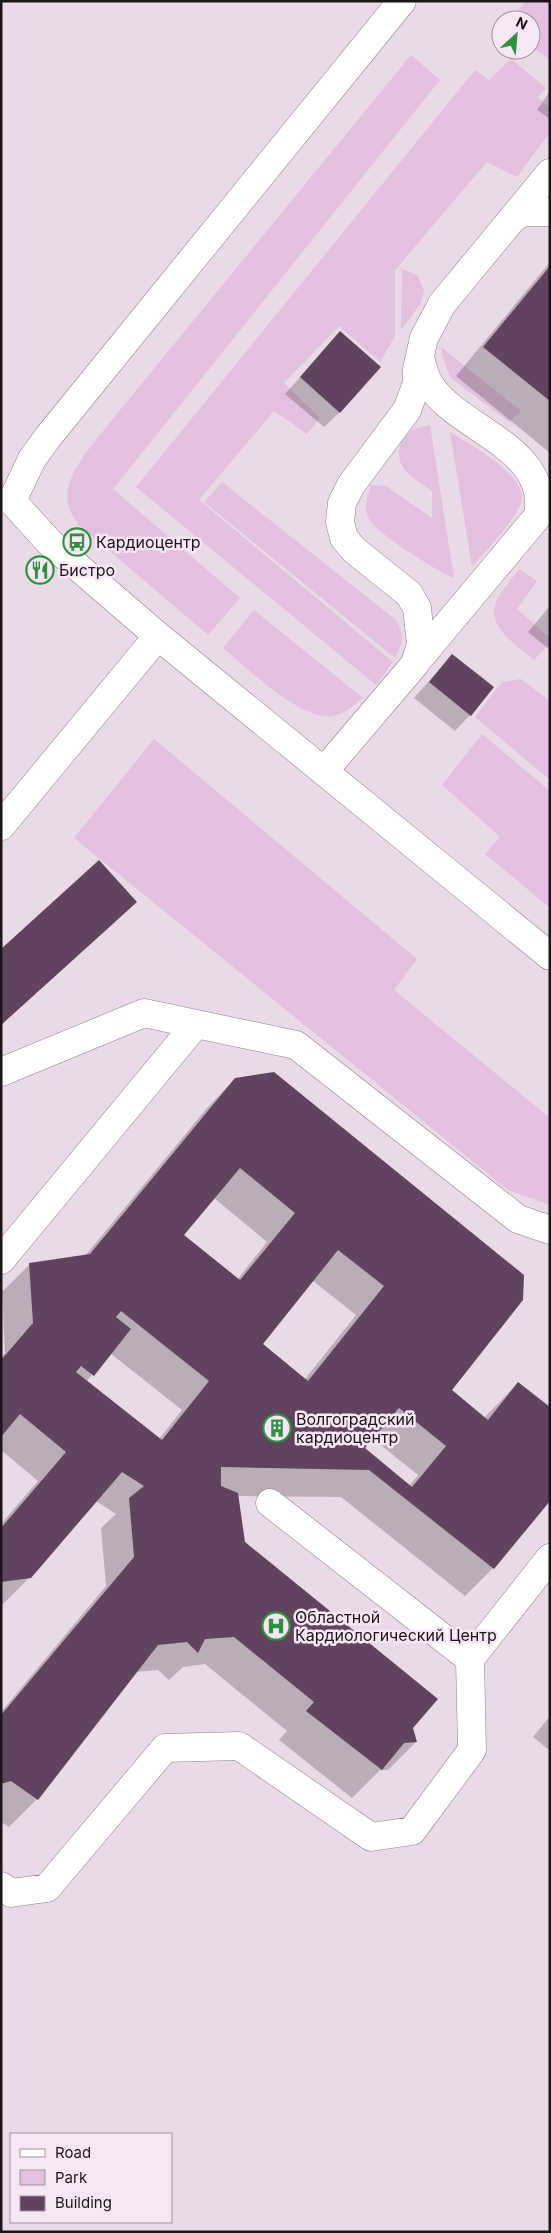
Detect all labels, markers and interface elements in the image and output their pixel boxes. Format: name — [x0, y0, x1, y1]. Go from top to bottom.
north arrow — [491, 10, 541, 60]
text: N — [513, 13, 530, 33]
bus stop icon: Кардиоцентр — [62, 527, 92, 557]
place label: Кардиоцентр — [96, 532, 200, 552]
restaurant icon: Бистро — [25, 555, 55, 585]
place label: Бистро — [59, 560, 115, 580]
place label: Волгоградский кардиоцентр — [296, 1409, 415, 1447]
building icon: Волгоградский кардиоцентр — [262, 1413, 292, 1443]
place label: Областной Кардиологический Центр — [295, 1607, 497, 1645]
hospital icon: Областной Кардиологический Центр — [261, 1611, 291, 1641]
legend — [10, 2133, 172, 2223]
text: Road — [55, 2143, 91, 2162]
text: Park — [55, 2168, 88, 2187]
text: Building — [55, 2193, 112, 2212]

